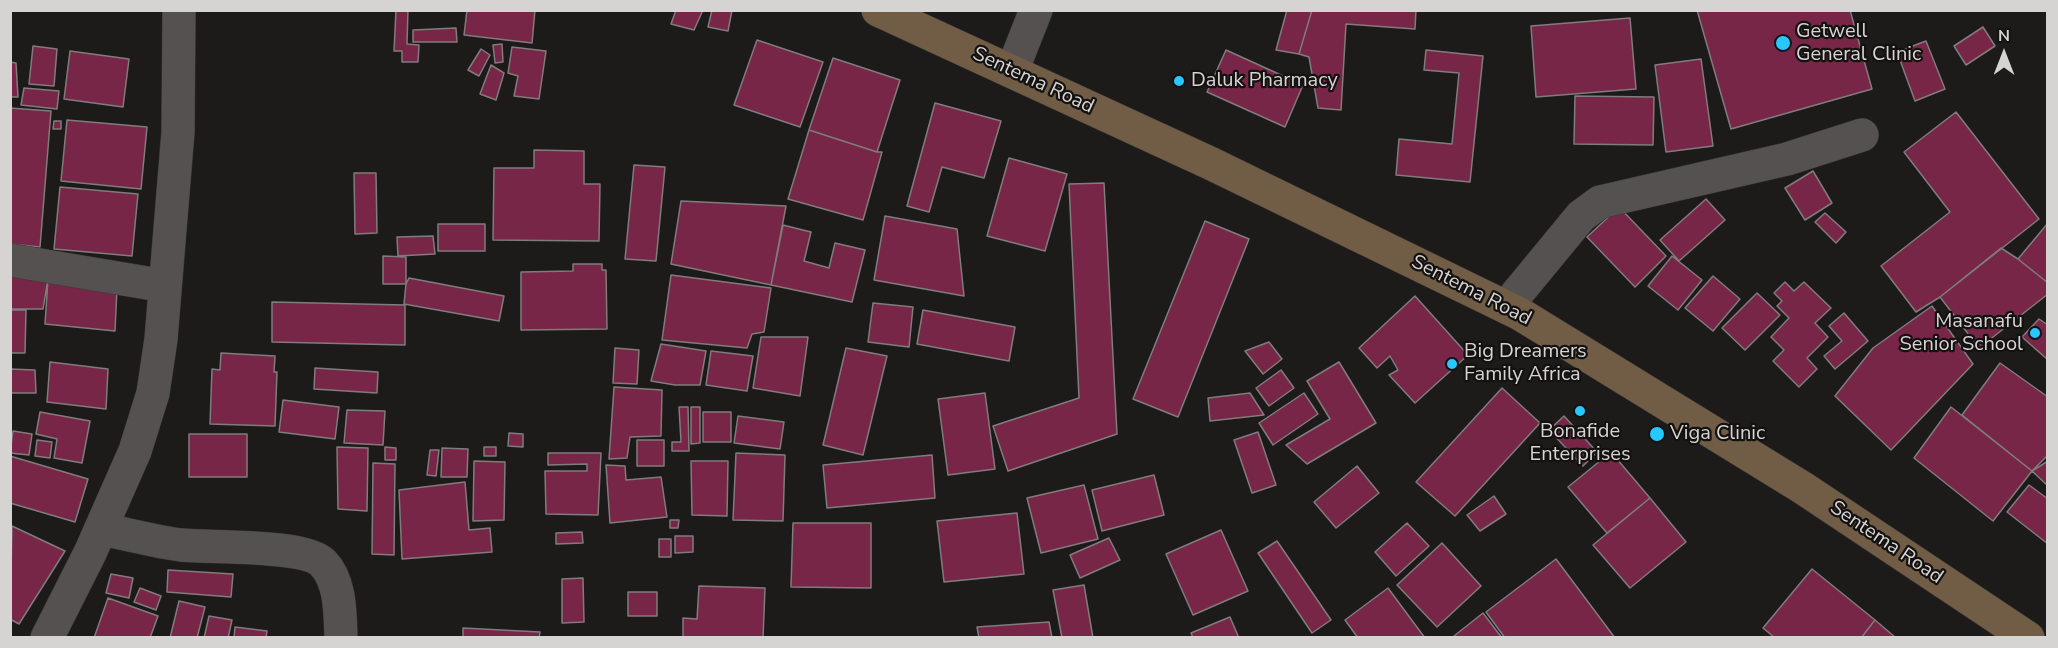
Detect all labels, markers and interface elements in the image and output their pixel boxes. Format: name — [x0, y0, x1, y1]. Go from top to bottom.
place label: Getwell General Clinic — [1796, 20, 1921, 67]
north arrow — [1974, 24, 2034, 84]
text: N — [1998, 25, 2010, 47]
marker: Getwell General Clinic — [1774, 34, 1792, 52]
street label: Sentema Road — [968, 42, 1098, 120]
place label: Daluk Pharmacy — [1191, 69, 1338, 93]
marker: Daluk Pharmacy — [1172, 74, 1186, 88]
street label: Sentema Road — [1407, 251, 1535, 331]
place label: Masanafu Senior School — [1900, 310, 2023, 357]
marker: Masanafu Senior School — [2028, 326, 2042, 340]
place label: Big Dreamers Family Africa — [1464, 340, 1587, 387]
marker: Big Dreamers Family Africa — [1445, 357, 1459, 371]
marker: Bonafide Enterprises — [1573, 404, 1587, 418]
place label: Bonafide Enterprises — [1529, 420, 1631, 467]
place label: Viga Clinic — [1670, 422, 1765, 446]
marker: Viga Clinic — [1648, 425, 1666, 443]
street label: Sentema Road — [1825, 496, 1947, 590]

